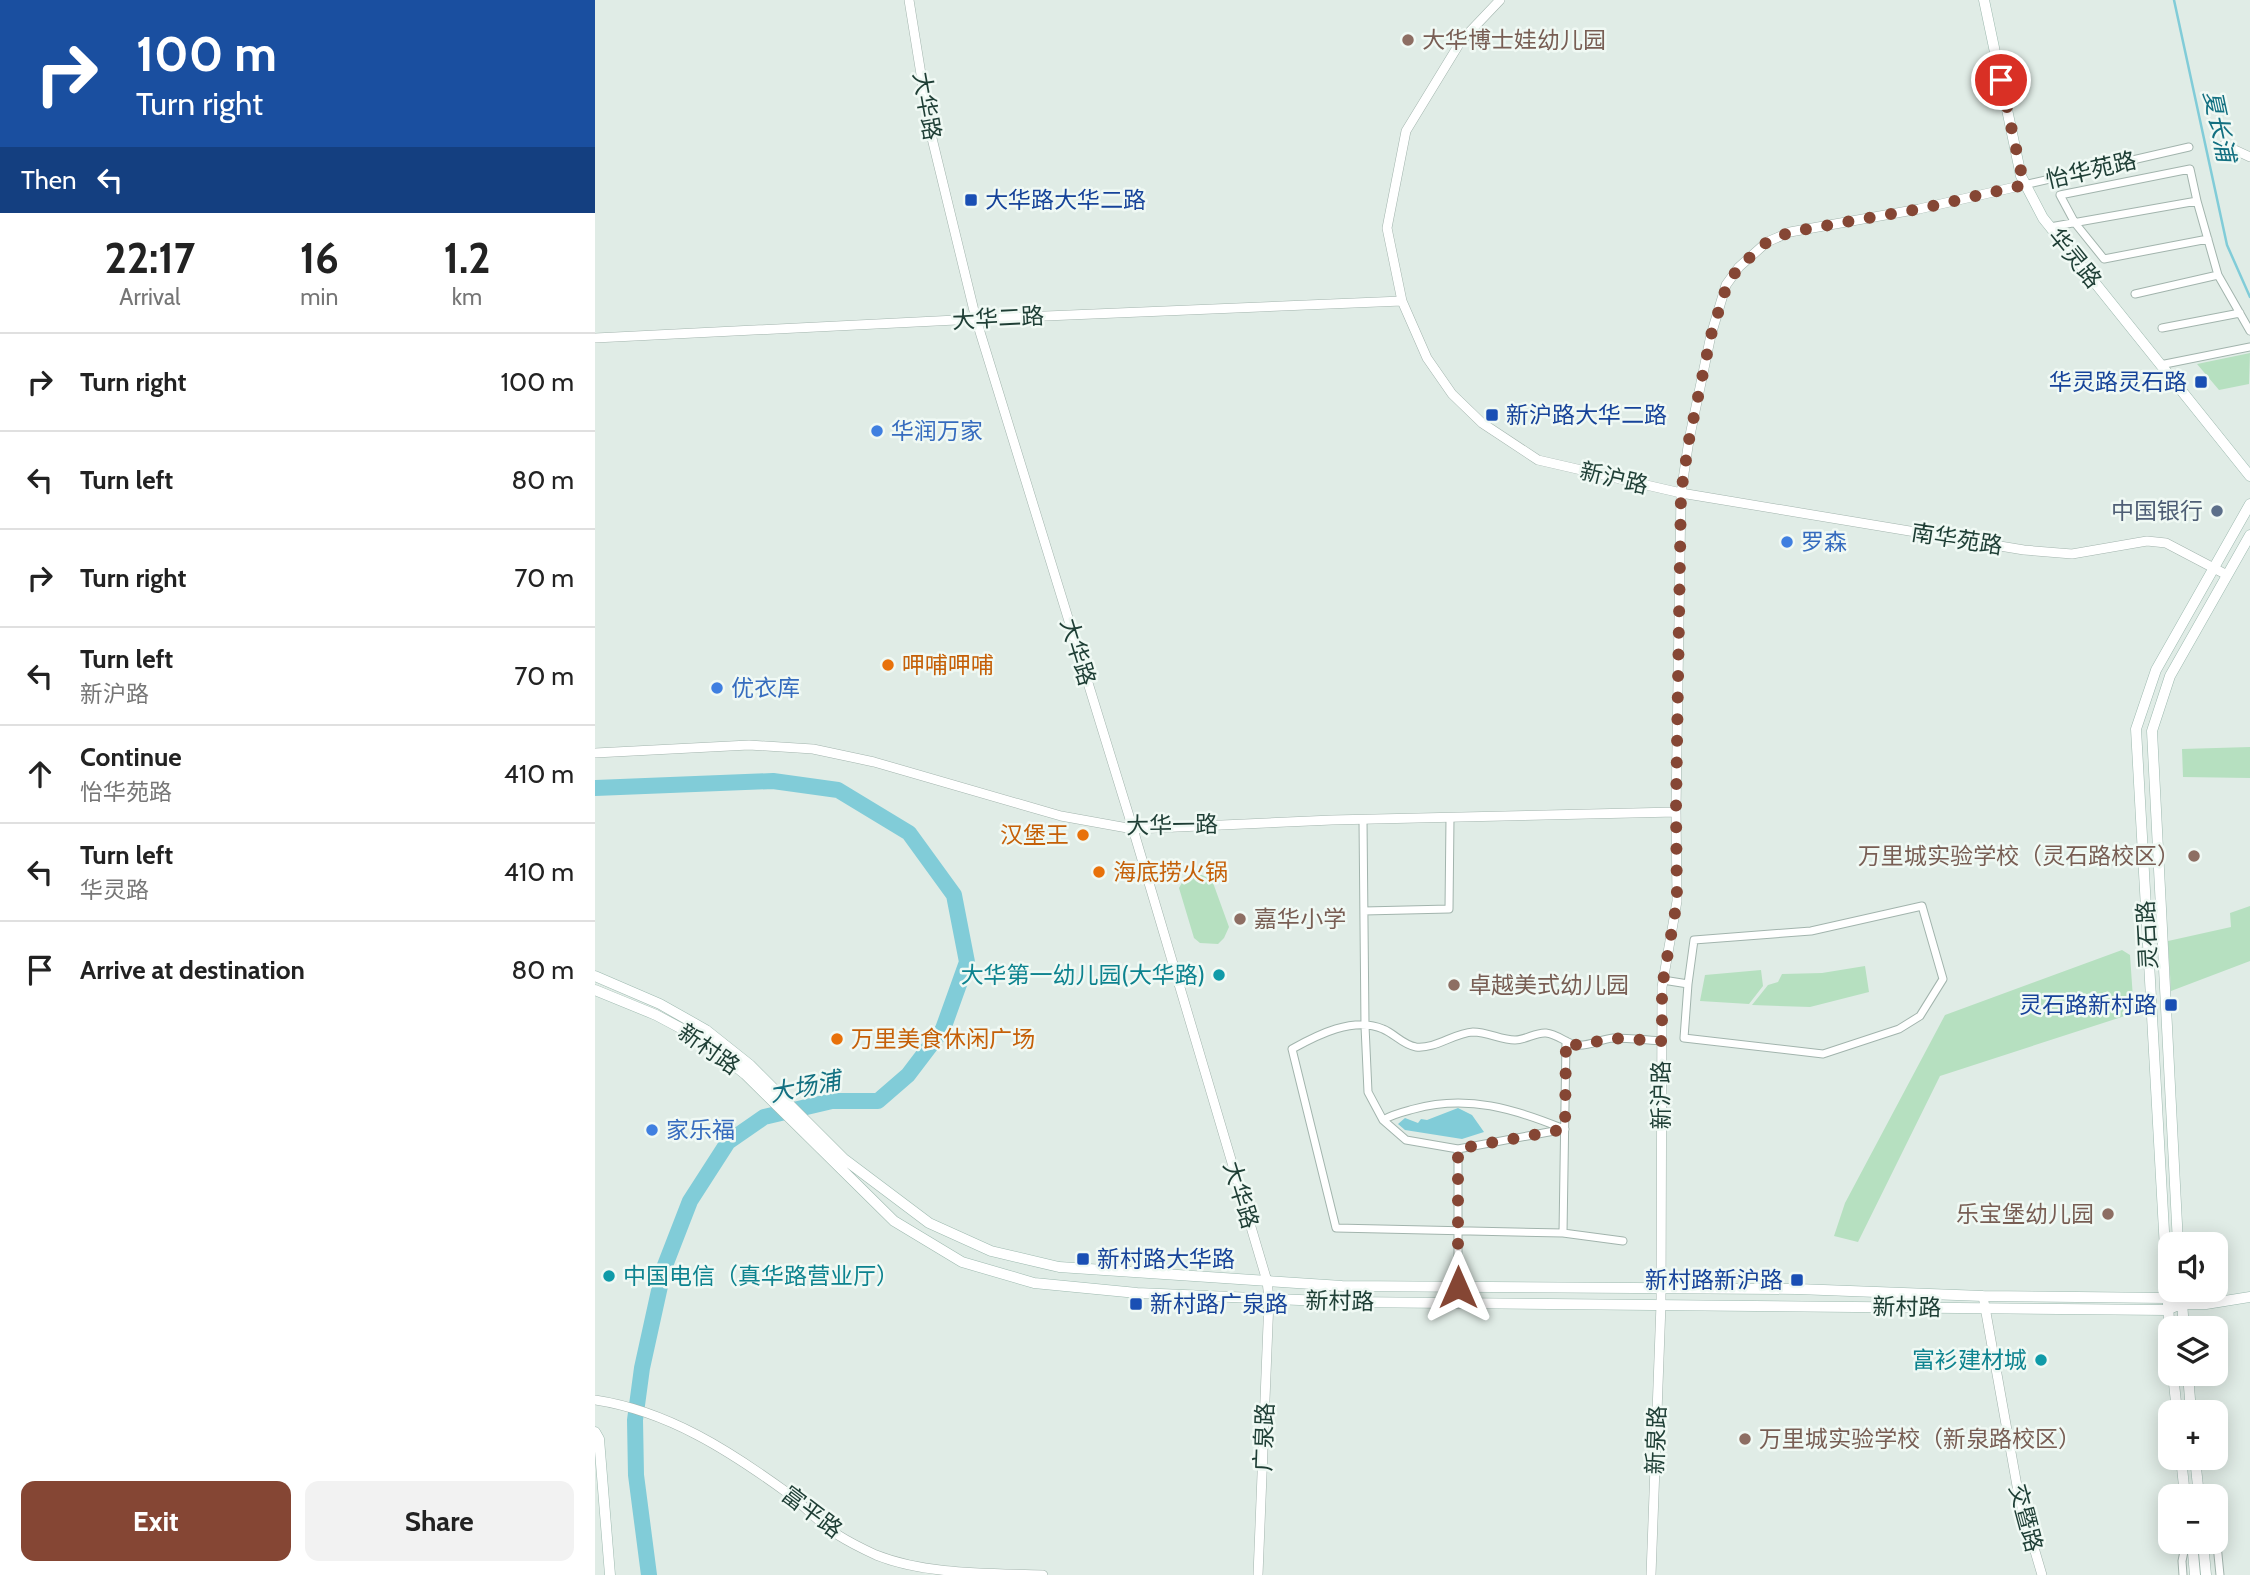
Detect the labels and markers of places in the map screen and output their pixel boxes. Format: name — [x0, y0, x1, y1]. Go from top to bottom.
place label: 大华博士娃幼儿园 — [1422, 26, 1606, 54]
marker: 大华博士娃幼儿园 — [1400, 32, 1416, 48]
pin — [1971, 50, 2031, 110]
place label: 大华路大华二路 — [985, 186, 1146, 214]
marker: 大华路大华二路 — [963, 192, 979, 208]
place label: 华灵路灵石路 — [2049, 368, 2187, 396]
marker: 华灵路灵石路 — [2193, 374, 2209, 390]
place label: 新沪路大华二路 — [1506, 401, 1667, 429]
marker: 新沪路大华二路 — [1484, 407, 1500, 423]
place label: 华润万家 — [891, 417, 983, 445]
marker: 华润万家 — [869, 423, 885, 439]
place label: 中国银行 — [2111, 497, 2203, 525]
marker: 中国银行 — [2209, 503, 2225, 519]
place label: 罗森 — [1801, 528, 1847, 556]
marker: 罗森 — [1779, 534, 1795, 550]
place label: 呷哺呷哺 — [902, 651, 994, 679]
marker: 呷哺呷哺 — [880, 657, 896, 673]
place label: 优衣库 — [731, 674, 800, 702]
marker: 优衣库 — [709, 680, 725, 696]
place label: 汉堡王 — [1000, 821, 1069, 849]
marker: 汉堡王 — [1075, 827, 1091, 843]
place label: 万里城实验学校（灵石路校区） — [1858, 842, 2180, 870]
marker: 万里城实验学校（灵石路校区） — [2186, 848, 2202, 864]
place label: 海底捞火锅 — [1113, 858, 1228, 886]
marker: 海底捞火锅 — [1091, 864, 1107, 880]
place label: 嘉华小学 — [1254, 905, 1346, 933]
marker: 嘉华小学 — [1232, 911, 1248, 927]
place label: 大华第一幼儿园(大华路) — [961, 961, 1205, 989]
marker: 大华第一幼儿园(大华路) — [1211, 967, 1227, 983]
place label: 卓越美式幼儿园 — [1468, 971, 1629, 999]
marker: 卓越美式幼儿园 — [1446, 977, 1462, 993]
place label: 灵石路新村路 — [2019, 991, 2157, 1019]
marker: 灵石路新村路 — [2163, 997, 2179, 1013]
place label: 万里美食休闲广场 — [851, 1025, 1035, 1053]
marker: 万里美食休闲广场 — [829, 1031, 845, 1047]
place label: 家乐福 — [666, 1116, 735, 1144]
marker: 家乐福 — [644, 1122, 660, 1138]
place label: 乐宝堡幼儿园 — [1956, 1200, 2094, 1228]
marker: 乐宝堡幼儿园 — [2100, 1206, 2116, 1222]
place label: 新村路大华路 — [1097, 1245, 1235, 1273]
marker: 新村路大华路 — [1075, 1251, 1091, 1267]
place label: 中国电信（真华路营业厅） — [623, 1262, 899, 1290]
place label: 新村路新沪路 — [1645, 1266, 1783, 1294]
marker: 中国电信（真华路营业厅） — [601, 1268, 617, 1284]
marker: 新村路新沪路 — [1789, 1272, 1805, 1288]
place label: 新村路广泉路 — [1150, 1290, 1288, 1318]
marker: 新村路广泉路 — [1128, 1296, 1144, 1312]
place label: 富衫建材城 — [1912, 1346, 2027, 1374]
marker: 富衫建材城 — [2033, 1352, 2049, 1368]
place label: 万里城实验学校（新泉路校区） — [1759, 1425, 2081, 1453]
marker: 万里城实验学校（新泉路校区） — [1737, 1431, 1753, 1447]

